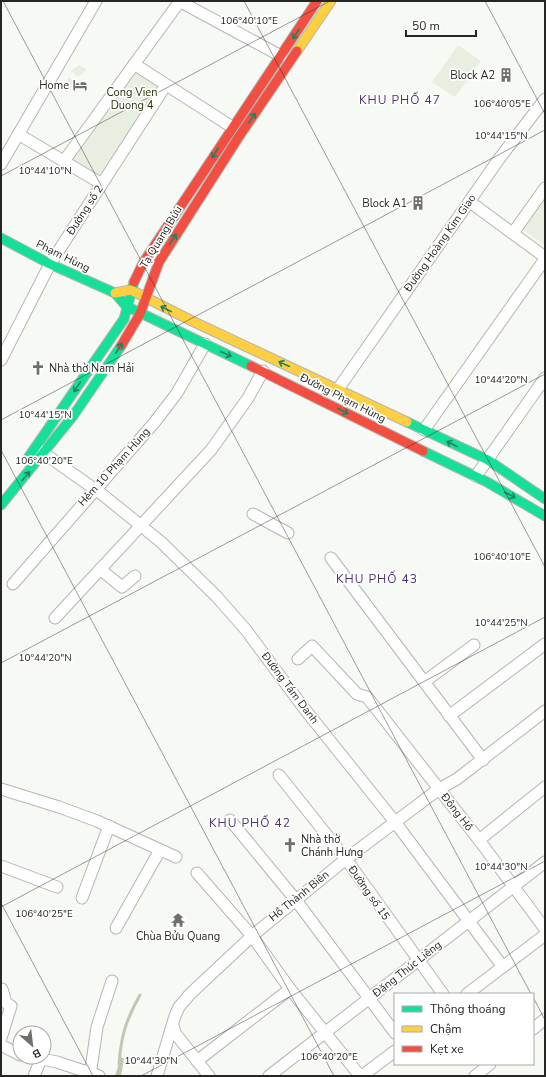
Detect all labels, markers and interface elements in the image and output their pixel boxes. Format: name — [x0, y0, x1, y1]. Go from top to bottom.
scale bar — [406, 12, 476, 38]
text: 106°40'10"E — [220, 14, 278, 28]
text: 50 m — [412, 18, 440, 34]
one-way arrow — [291, 28, 300, 39]
building icon: Block A2 — [498, 67, 514, 83]
place label: Block A2 — [450, 68, 495, 83]
hotel icon: Home — [72, 77, 88, 93]
place label: Home — [39, 78, 69, 93]
park label: Cong Vien Duong 4 — [107, 85, 157, 113]
district label: KHU PHỐ 47 — [359, 91, 441, 108]
text: 106°40'05"E — [473, 97, 531, 111]
one-way arrow — [248, 113, 256, 124]
text: 10°44'15"N — [474, 129, 528, 143]
one-way arrow — [211, 147, 219, 158]
text: 10°44'10"N — [18, 164, 72, 178]
street label: Đường số 2 — [63, 182, 107, 239]
street label: Đường Hoàng Kim Giao — [400, 191, 479, 296]
building icon: Block A1 — [410, 195, 426, 211]
place label: Block A1 — [362, 196, 407, 211]
street label: Tạ Quang Bửu — [136, 203, 186, 271]
one-way arrow — [170, 233, 178, 245]
street label: Phạm Hùng — [33, 236, 93, 276]
one-way arrow — [161, 305, 173, 312]
one-way arrow — [116, 342, 124, 354]
one-way arrow — [220, 351, 232, 358]
church icon: Nhà thờ Nam Hải — [30, 360, 46, 376]
one-way arrow — [279, 360, 291, 367]
place label: Nhà thờ Nam Hải — [49, 361, 134, 376]
street label: Đường Phạm Hùng — [297, 369, 389, 426]
text: 10°44'20"N — [474, 373, 528, 387]
one-way arrow — [73, 381, 81, 393]
text: 10°44'15"N — [18, 408, 72, 422]
one-way arrow — [337, 408, 349, 415]
street label: Hẻm 10 Phạm Hùng — [75, 424, 153, 510]
one-way arrow — [447, 440, 459, 447]
text: 106°40'20"E — [15, 454, 73, 468]
one-way arrow — [22, 470, 31, 481]
one-way arrow — [504, 491, 516, 499]
text: 106°40'10"E — [473, 550, 531, 564]
district label: KHU PHỐ 43 — [336, 570, 418, 587]
text: 10°44'25"N — [474, 616, 528, 630]
street label: Đường Tám Danh — [257, 648, 322, 727]
text: 10°44'20"N — [18, 651, 72, 665]
street label: Đông Hồ — [437, 789, 477, 834]
district label: KHU PHỐ 42 — [209, 814, 291, 831]
place label: Nhà thờ Chánh Hưng — [301, 832, 363, 860]
church icon: Nhà thờ Chánh Hưng — [282, 837, 298, 853]
text: 10°44'30"N — [474, 860, 528, 874]
street label: Đường số 15 — [344, 862, 394, 924]
street label: Hồ Thành Biên — [266, 867, 332, 925]
text: 106°40'25"E — [15, 907, 73, 921]
temple icon: Chùa Bửu Quang — [170, 912, 186, 928]
place label: Chùa Bửu Quang — [136, 929, 220, 944]
street label: Đặng Thúc Liêng — [369, 937, 445, 1001]
legend — [394, 993, 534, 1065]
text: Thông thoáng — [430, 1001, 506, 1017]
text: Chậm — [430, 1021, 462, 1037]
north arrow — [12, 1025, 52, 1065]
text: Kẹt xe — [430, 1041, 464, 1057]
text: B — [30, 1045, 43, 1062]
text: 106°40'20"E — [300, 1050, 358, 1064]
text: 10°44'30"N — [124, 1054, 178, 1068]

